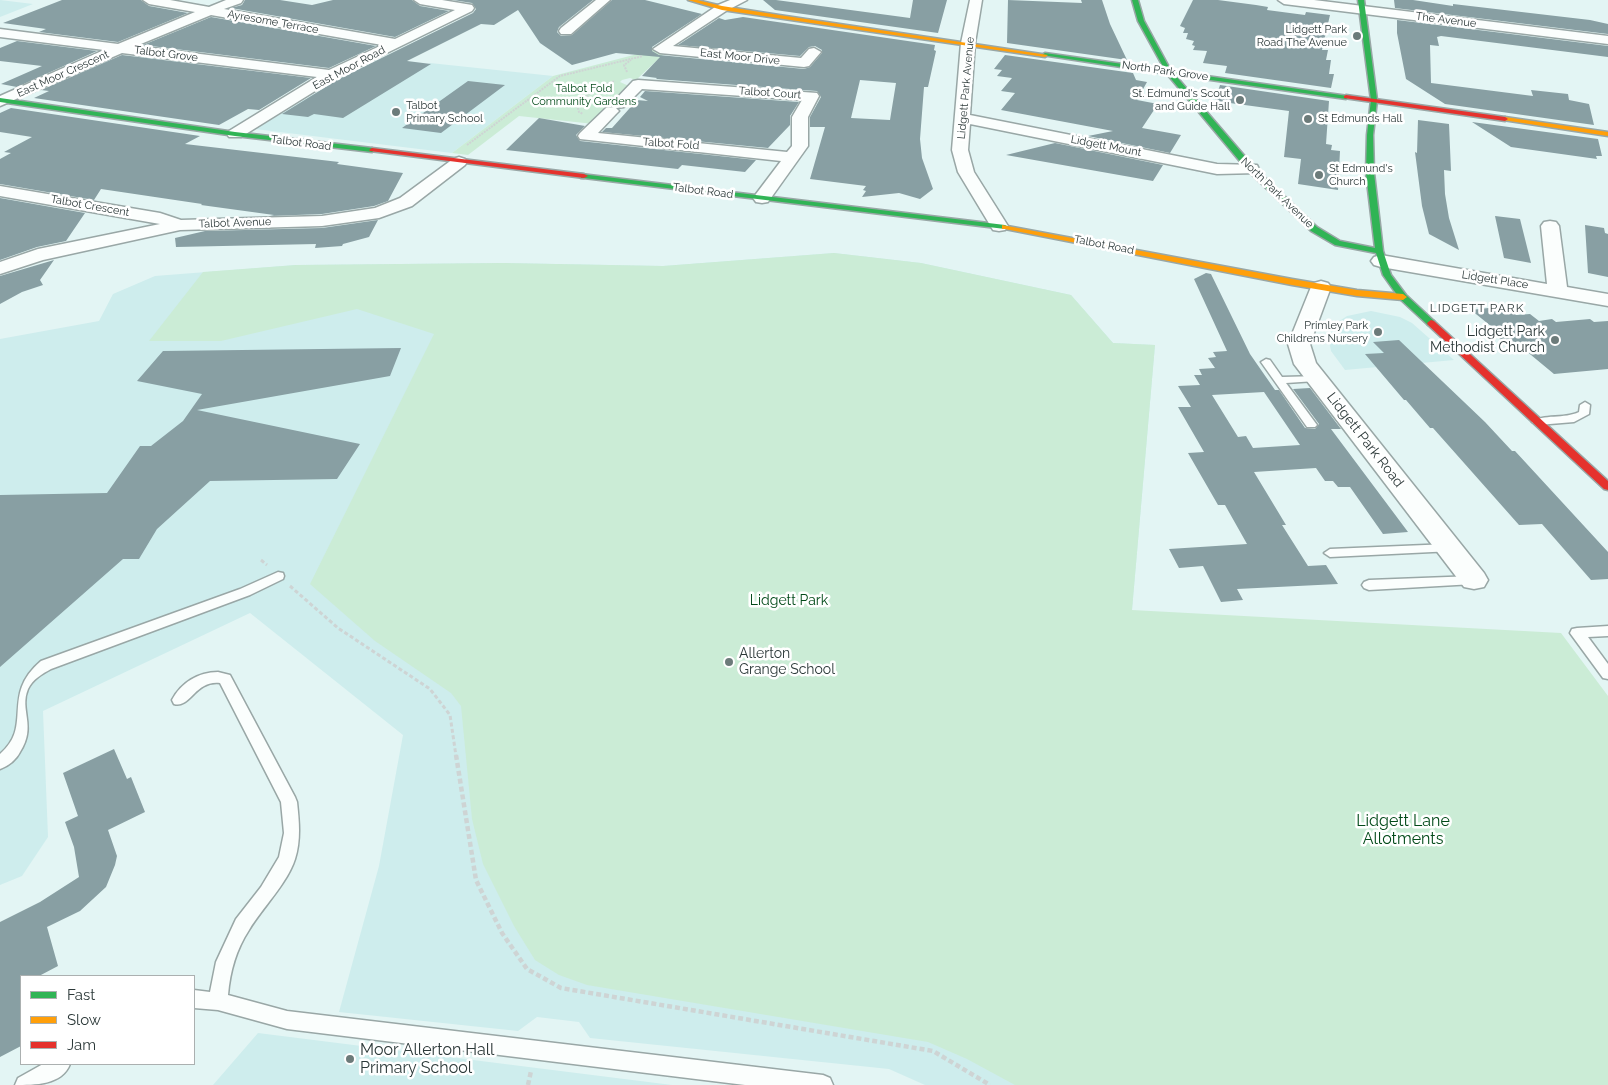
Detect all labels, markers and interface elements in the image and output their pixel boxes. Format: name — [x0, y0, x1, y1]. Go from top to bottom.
street label: Ayresome Terrace — [226, 7, 320, 37]
street label: The Avenue — [1415, 10, 1477, 30]
place label: Lidgett Park Road The Avenue — [1257, 23, 1347, 49]
marker: Lidgett Park Road The Avenue — [1351, 30, 1363, 42]
street label: Lidgett Park Avenue — [955, 36, 977, 140]
street label: East Moor Road — [311, 43, 387, 93]
street label: Talbot Grove — [133, 44, 199, 64]
street label: East Moor Drive — [700, 46, 780, 68]
street label: East Moor Crescent — [15, 48, 111, 100]
street label: North Park Grove — [1121, 58, 1209, 84]
park label: Talbot Fold Community Gardens — [532, 82, 636, 108]
street label: Talbot Court — [738, 84, 802, 102]
place label: St. Edmund's Scout and Guide Hall — [1132, 87, 1230, 113]
marker: St. Edmund's Scout and Guide Hall — [1234, 94, 1246, 106]
place label: Talbot Primary School — [406, 99, 483, 125]
marker: Talbot Primary School — [390, 106, 402, 118]
place label: St Edmunds Hall — [1318, 112, 1403, 126]
marker: St Edmunds Hall — [1302, 113, 1314, 125]
street label: Talbot Road — [270, 133, 332, 153]
street label: Lidgett Mount — [1070, 133, 1142, 159]
street label: Talbot Fold — [642, 135, 700, 153]
street label: North Park Avenue — [1238, 155, 1316, 231]
place label: St Edmund's Church — [1329, 162, 1393, 188]
marker: St Edmund's Church — [1313, 169, 1325, 181]
street label: Talbot Road — [672, 181, 734, 201]
street label: Talbot Crescent — [50, 193, 130, 219]
street label: Talbot Avenue — [198, 215, 272, 231]
street label: Talbot Road — [1073, 233, 1135, 257]
street label: Lidgett Place — [1461, 268, 1529, 292]
district label: LIDGETT PARK — [1428, 301, 1526, 315]
place label: Primley Park Childrens Nursery — [1277, 319, 1368, 345]
place label: Lidgett Park Methodist Church — [1430, 324, 1545, 357]
marker: Primley Park Childrens Nursery — [1372, 326, 1384, 338]
marker: Lidgett Park Methodist Church — [1549, 334, 1561, 346]
street label: Lidgett Park Road — [1323, 389, 1407, 491]
park label: Lidgett Park — [750, 593, 828, 609]
place label: Allerton Grange School — [739, 646, 835, 679]
marker: Allerton Grange School — [723, 656, 735, 668]
park label: Lidgett Lane Allotments — [1356, 811, 1450, 849]
legend — [20, 975, 195, 1065]
text: Fast — [67, 986, 95, 1004]
text: Slow — [67, 1011, 101, 1029]
text: Jam — [67, 1036, 96, 1054]
place label: Moor Allerton Hall Primary School — [360, 1040, 494, 1078]
marker: Moor Allerton Hall Primary School — [344, 1053, 356, 1065]

